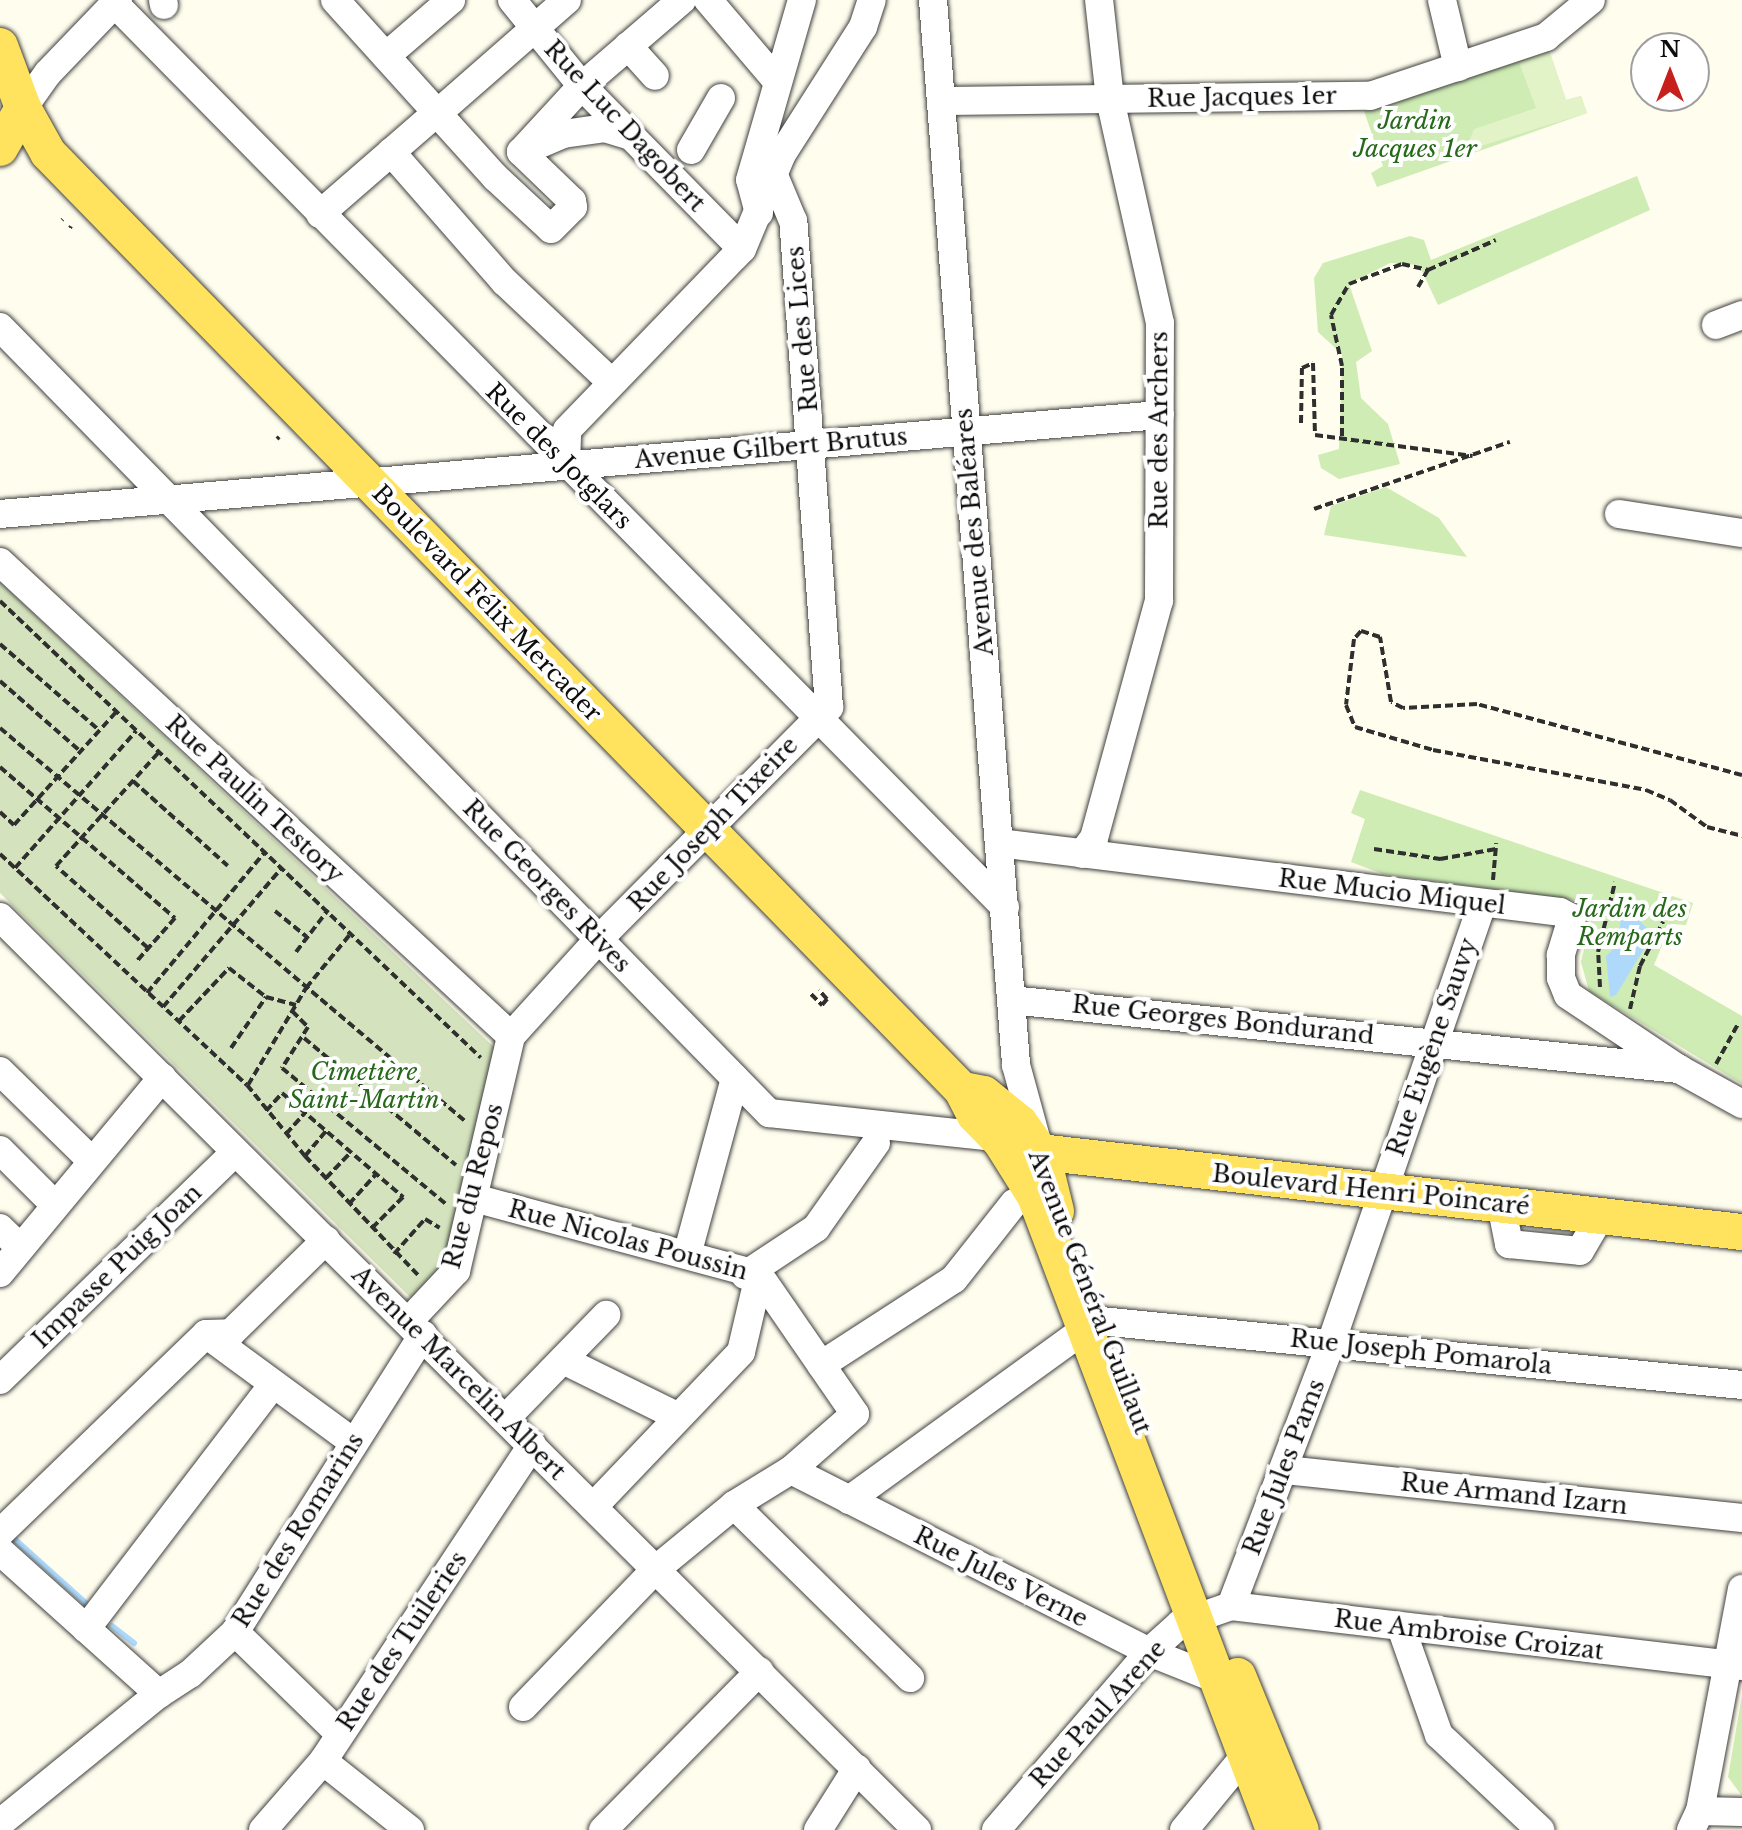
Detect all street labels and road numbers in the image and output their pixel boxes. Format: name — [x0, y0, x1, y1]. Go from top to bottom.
street label: Rue Luc Dagobert — [538, 35, 712, 217]
street label: Rue Jacques 1er — [1147, 81, 1337, 113]
street label: Rue des Lices — [780, 245, 824, 413]
street label: Rue des Archers — [1145, 331, 1173, 529]
street label: Rue des Jotglars — [480, 377, 638, 535]
street label: Avenue des Baléares — [949, 407, 999, 657]
street label: Avenue Gilbert Brutus — [633, 422, 909, 474]
street label: Boulevard Félix Mercader — [366, 479, 608, 727]
street label: Rue Paulin Testory — [160, 709, 350, 889]
street label: Rue Joseph Tixeire — [622, 730, 804, 918]
street label: Rue Georges Rives — [457, 794, 637, 978]
street label: Rue Mucio Miquel — [1277, 864, 1507, 920]
street label: Rue Eugène Sauvy — [1381, 934, 1483, 1160]
street label: Rue Georges Bondurand — [1071, 990, 1375, 1050]
street label: Rue du Repos — [437, 1100, 509, 1272]
street label: Avenue Général Guillaut — [1022, 1146, 1158, 1438]
street label: Boulevard Henri Poincaré — [1211, 1159, 1531, 1221]
street label: Impasse Puig Joan — [26, 1178, 208, 1354]
street label: Rue Nicolas Poussin — [505, 1194, 751, 1286]
street label: Avenue Marcelin Albert — [346, 1260, 572, 1486]
street label: Rue Joseph Pomarola — [1289, 1324, 1553, 1380]
street label: Rue Jules Pams — [1237, 1375, 1331, 1559]
street label: Rue des Romarins — [226, 1427, 370, 1633]
street label: Rue Armand Izarn — [1399, 1468, 1629, 1520]
street label: Rue Jules Verne — [909, 1521, 1093, 1633]
street label: Rue des Tuileries — [331, 1545, 473, 1737]
street label: Rue Ambroise Croizat — [1332, 1604, 1606, 1666]
street label: Rue Paul Arene — [1024, 1634, 1172, 1794]

